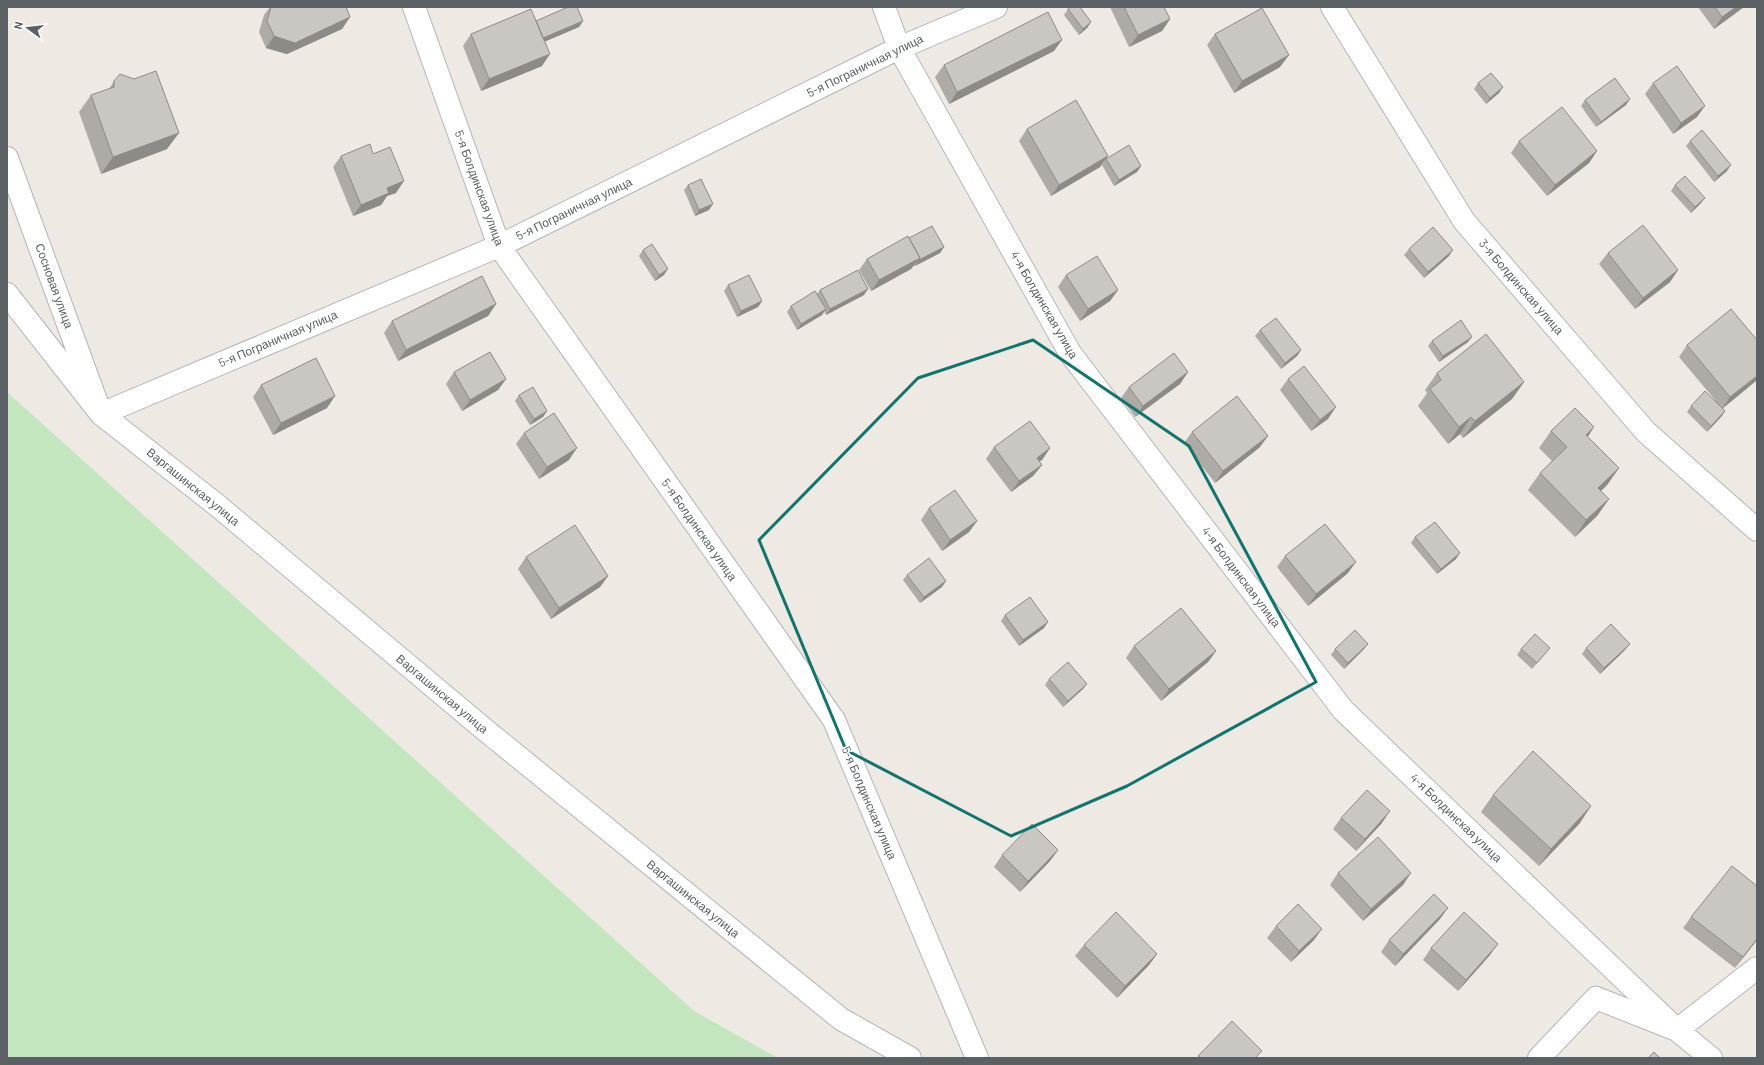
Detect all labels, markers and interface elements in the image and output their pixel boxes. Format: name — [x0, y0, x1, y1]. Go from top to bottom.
north arrow — [8, 8, 48, 48]
text: N — [11, 20, 25, 31]
street label: 5-я Пограничная улица — [804, 31, 926, 100]
street label: 5-я Болдинская улица — [452, 128, 507, 248]
street label: 5-я Пограничная улица — [513, 174, 635, 243]
street label: 3-я Болдинская улица — [1476, 236, 1567, 338]
street label: Сосновая улица — [32, 241, 77, 331]
street label: 4-я Болдинская улица — [1007, 248, 1082, 362]
street label: 5-я Пограничная улица — [216, 307, 340, 370]
street label: Варгашинская улица — [144, 445, 243, 529]
street label: 5-я Болдинская улица — [658, 476, 741, 584]
street label: 4-я Болдинская улица — [1199, 523, 1284, 630]
street label: Варгашинская улица — [393, 651, 492, 737]
street label: 5-я Болдинская улица — [839, 744, 900, 862]
street label: 4-я Болдинская улица — [1407, 770, 1506, 866]
street label: Варгашинская улица — [644, 857, 743, 941]

